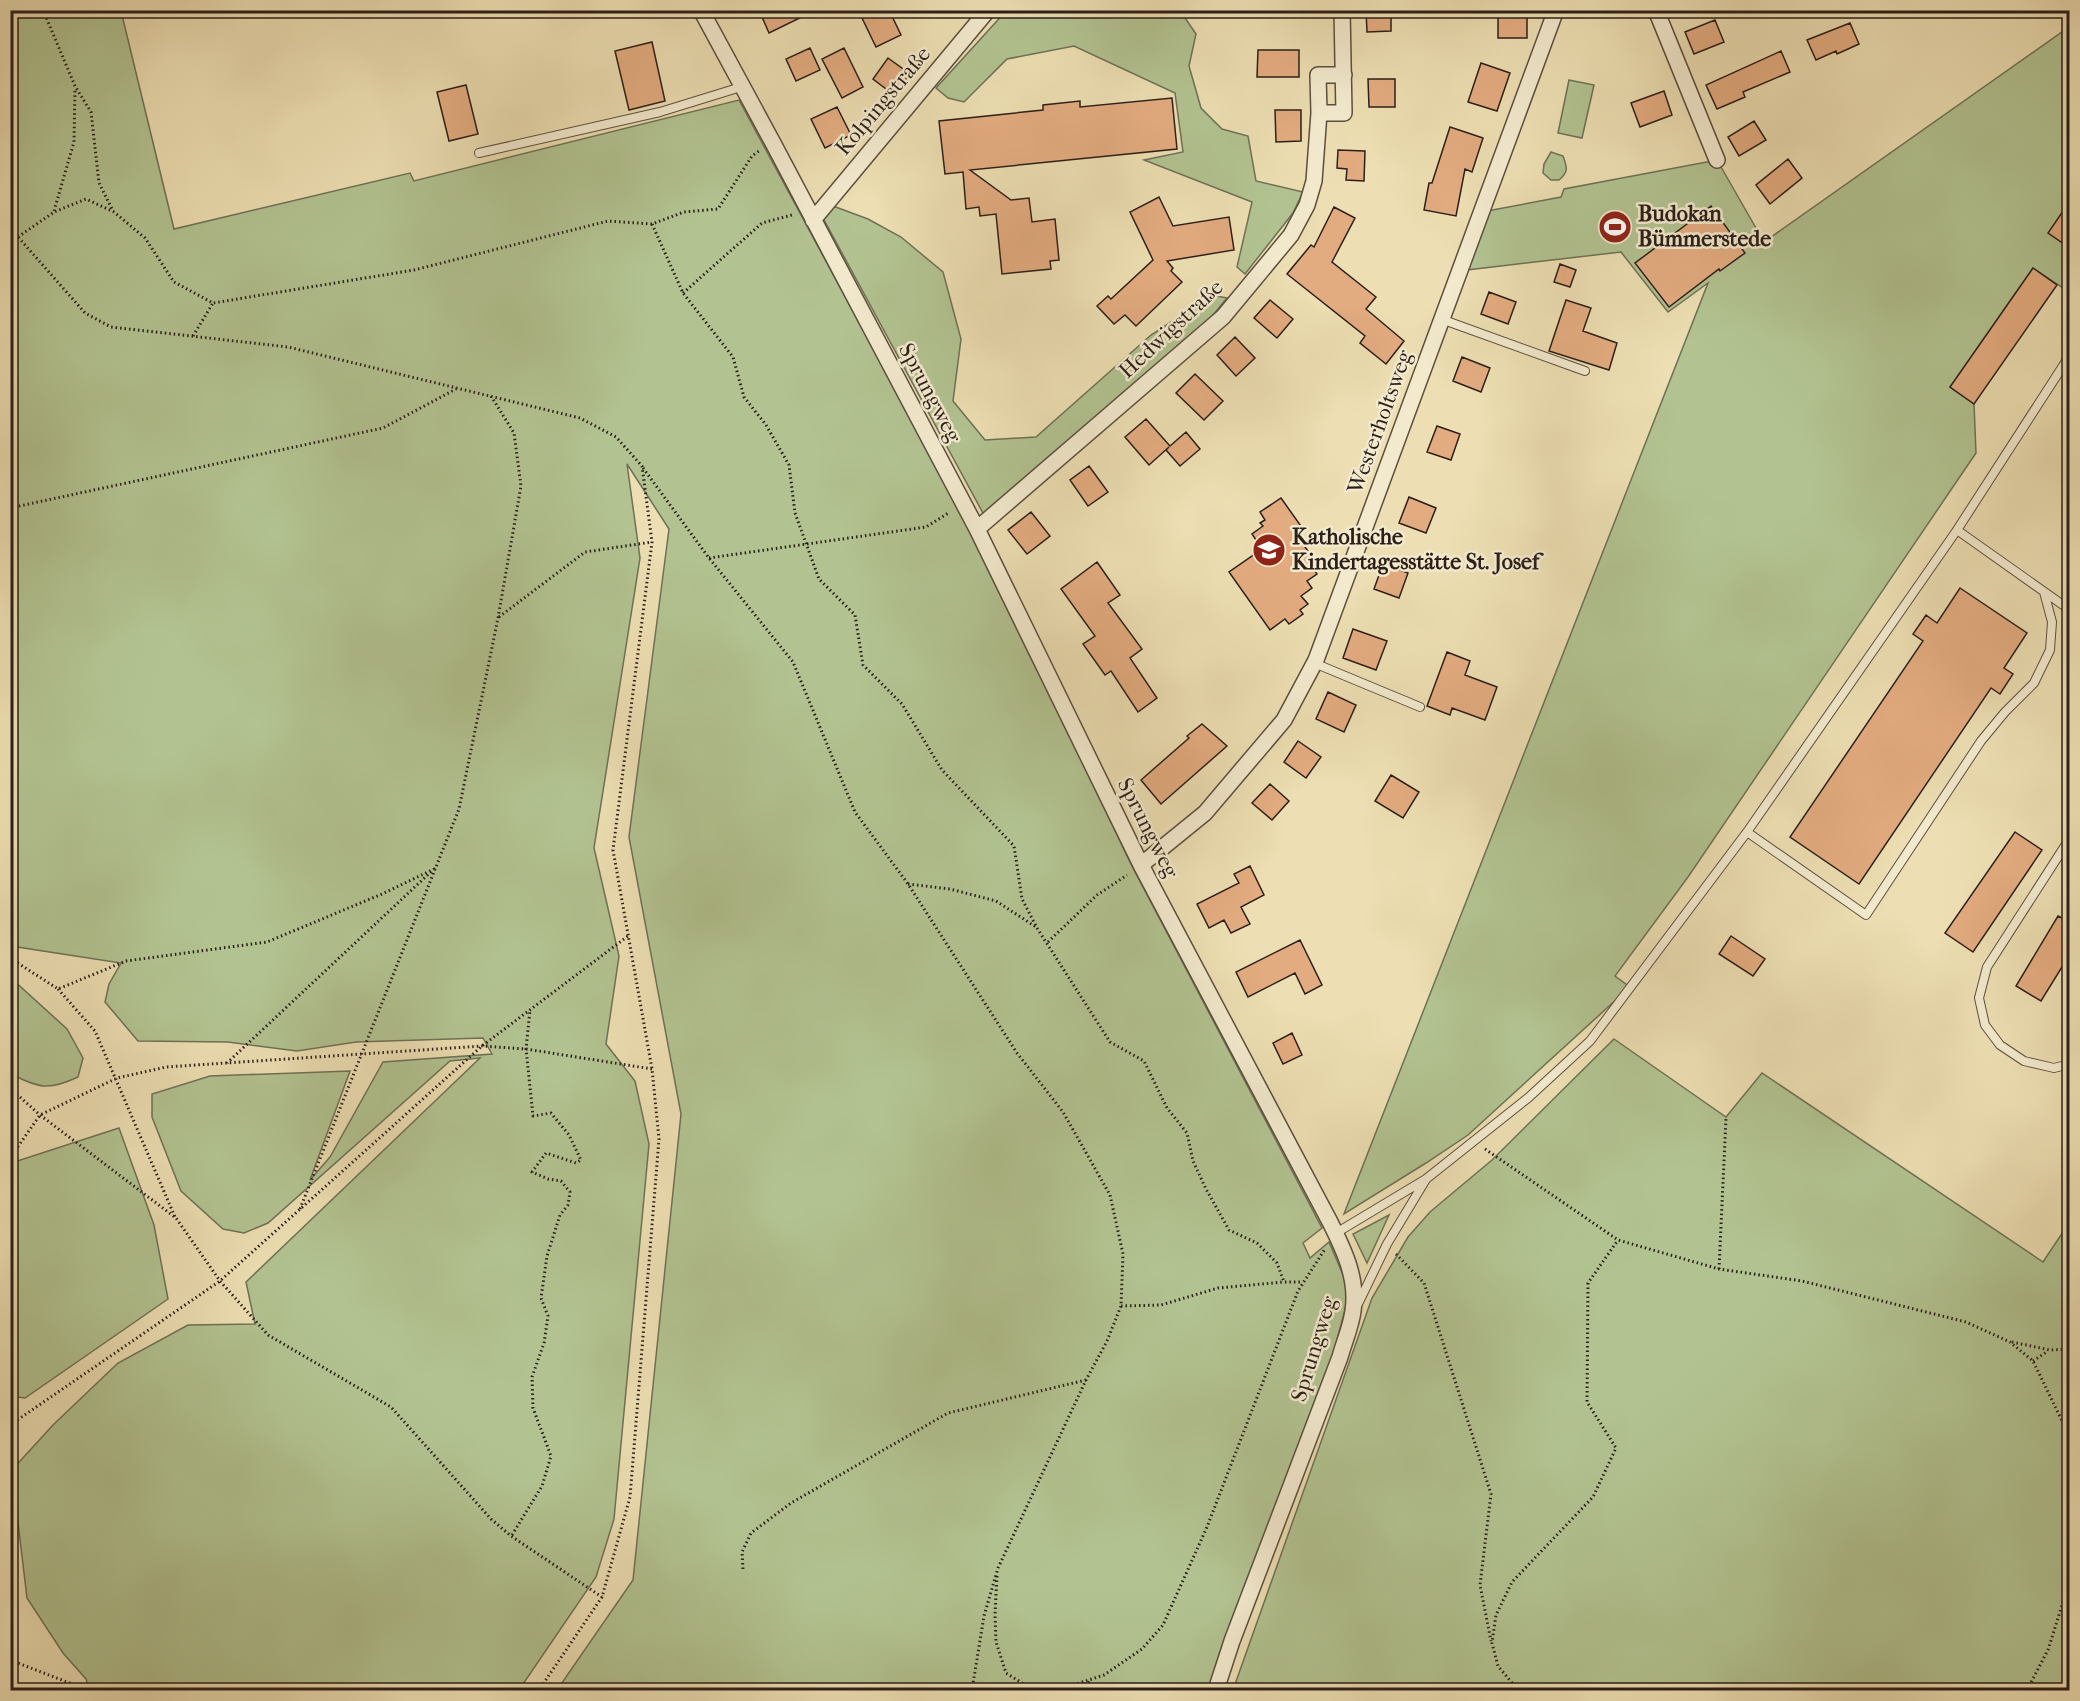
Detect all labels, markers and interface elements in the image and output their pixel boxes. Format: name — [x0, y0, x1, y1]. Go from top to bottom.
street label: Kolpingstraße — [830, 41, 936, 161]
place label: Budokan Bümmerstede — [1638, 201, 1771, 252]
sports icon: Budokan Bümmerstede — [1597, 209, 1633, 245]
street label: Hedwigstraße — [1114, 274, 1229, 384]
street label: Sprungweg — [893, 339, 967, 447]
street label: Westerholtsweg — [1342, 346, 1418, 498]
place label: Katholische Kindertagesstätte St. Josef — [1292, 524, 1544, 575]
school or university icon: Katholische Kindertagesstätte St. Josef — [1251, 532, 1287, 568]
street label: Sprungweg — [1112, 774, 1184, 883]
street label: Sprungweg — [1286, 1293, 1342, 1405]

